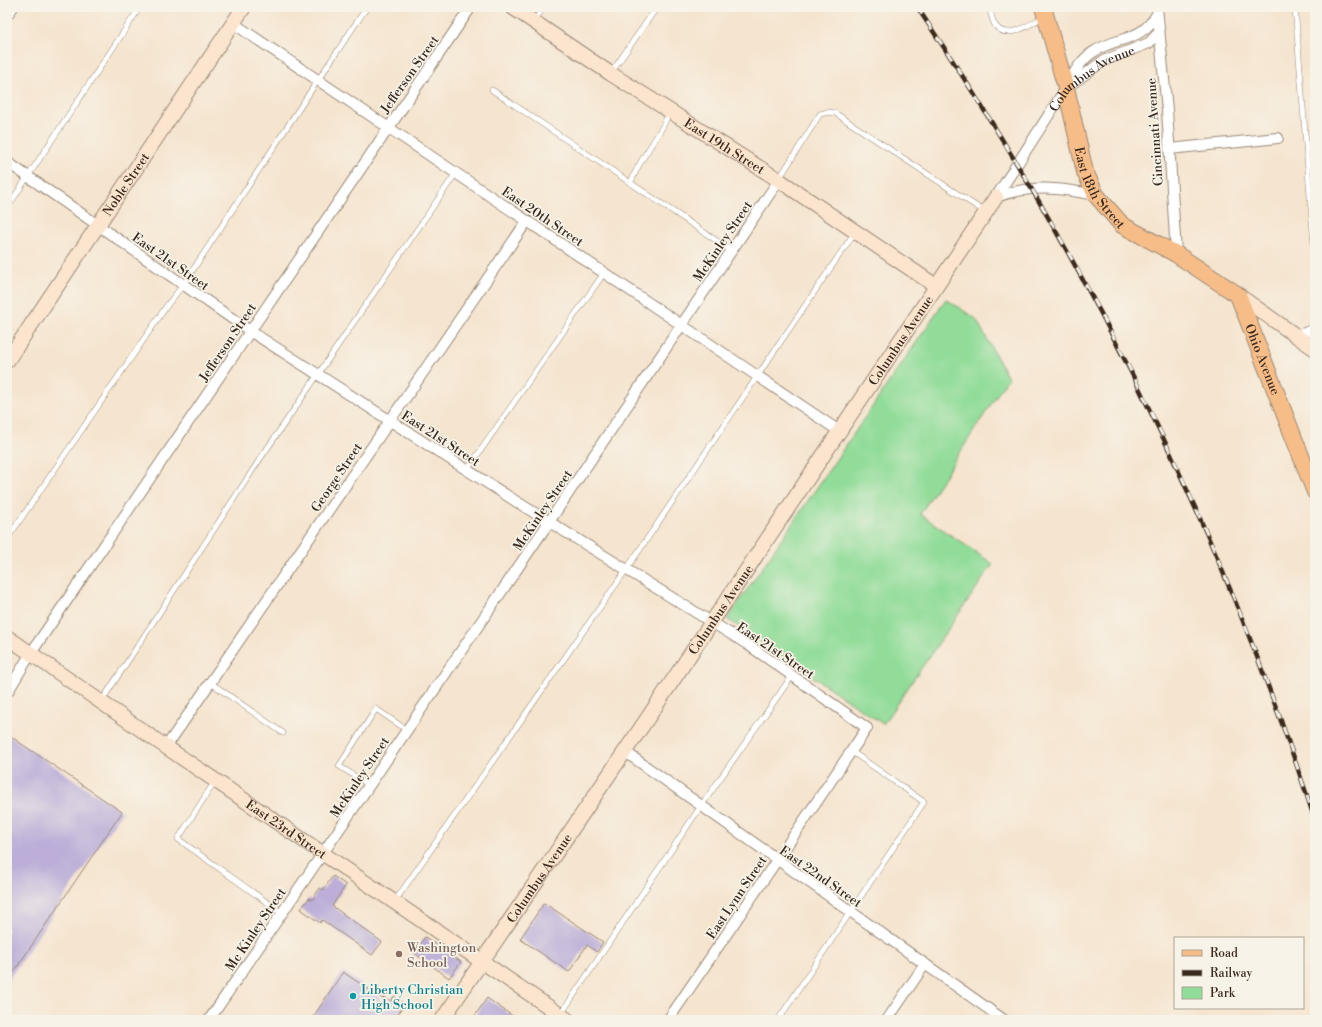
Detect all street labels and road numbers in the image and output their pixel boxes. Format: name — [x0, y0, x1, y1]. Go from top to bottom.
street label: Jefferson Street — [377, 32, 443, 117]
street label: Columbus Avenue — [1046, 42, 1138, 115]
street label: Cincinnati Avenue — [1143, 77, 1167, 187]
street label: East 19th Street — [681, 115, 768, 178]
street label: East 18th Street — [1071, 145, 1129, 233]
street label: Noble Street — [99, 150, 153, 219]
street label: East 20th Street — [499, 184, 587, 250]
street label: McKinley Street — [690, 198, 756, 285]
street label: East 21st Street — [129, 229, 212, 294]
street label: Columbus Avenue — [865, 292, 937, 389]
street label: Jefferson Street — [195, 300, 260, 386]
street label: Ohio Avenue — [1241, 322, 1283, 398]
street label: East 21st Street — [398, 408, 483, 470]
street label: George Street — [308, 440, 366, 515]
street label: McKinley Street — [510, 467, 576, 554]
street label: Columbus Avenue — [685, 562, 757, 658]
street label: East 21st Street — [734, 619, 818, 683]
street label: McKinley Street — [327, 734, 393, 821]
street label: East 23rd Street — [242, 797, 330, 863]
street label: Columbus Avenue — [503, 830, 576, 926]
street label: East 22nd Street — [776, 843, 865, 911]
street label: East Lynn Street — [703, 853, 771, 942]
street label: Mc Kinley Street — [222, 885, 290, 974]

